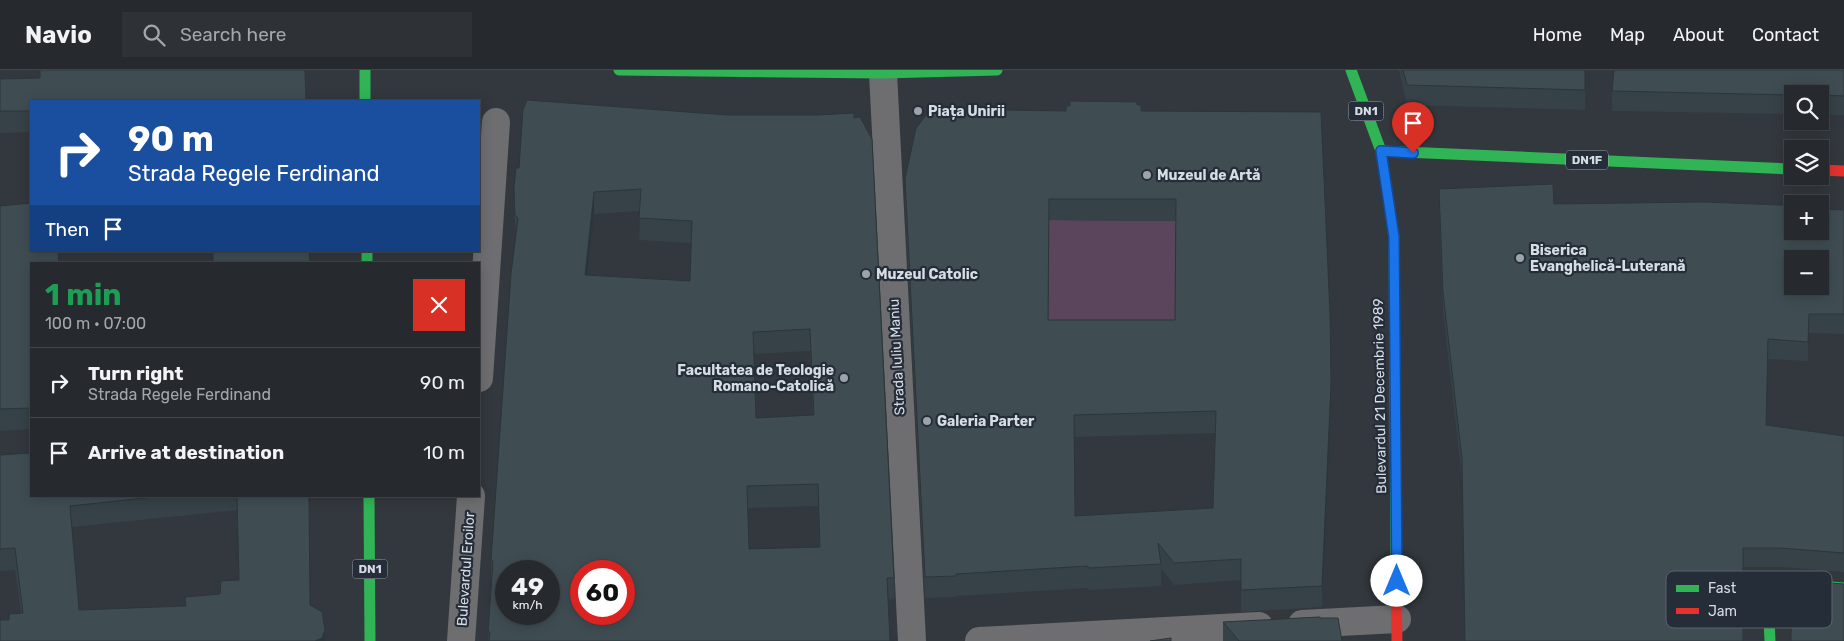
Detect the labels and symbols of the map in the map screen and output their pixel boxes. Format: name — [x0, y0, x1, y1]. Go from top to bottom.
road number: DN1 — [1348, 101, 1384, 120]
pin — [1392, 102, 1434, 153]
place label: Piața Unirii — [928, 103, 1005, 120]
marker: Piața Unirii — [912, 105, 924, 117]
road number: DN1F — [1566, 150, 1608, 170]
place label: Muzeul de Artă — [1157, 167, 1260, 184]
marker: Muzeul de Artă — [1141, 169, 1153, 181]
place label: Biserica Evanghelică-Luterană — [1530, 242, 1685, 275]
marker: Biserica Evanghelică-Luterană — [1514, 252, 1526, 264]
place label: Muzeul Catolic — [876, 266, 978, 283]
marker: Muzeul Catolic — [860, 268, 872, 280]
street label: Strada Iuliu Maniu — [885, 298, 909, 416]
street label: Bulevardul 21 Decembrie 1989 — [1370, 298, 1390, 494]
place label: Facultatea de Teologie Romano-Catolică — [677, 362, 834, 395]
marker: Facultatea de Teologie Romano-Catolică — [838, 372, 850, 384]
place label: Galeria Parter — [937, 413, 1035, 430]
marker: Galeria Parter — [921, 415, 933, 427]
street label: Bulevardul Eroilor — [454, 511, 479, 627]
position arrow — [1370, 554, 1422, 606]
road number: DN1 — [352, 559, 388, 578]
speed limit sign: 60 — [570, 560, 635, 625]
legend — [1666, 571, 1832, 628]
text: Fast — [1708, 580, 1737, 597]
text: Jam — [1708, 603, 1737, 620]

